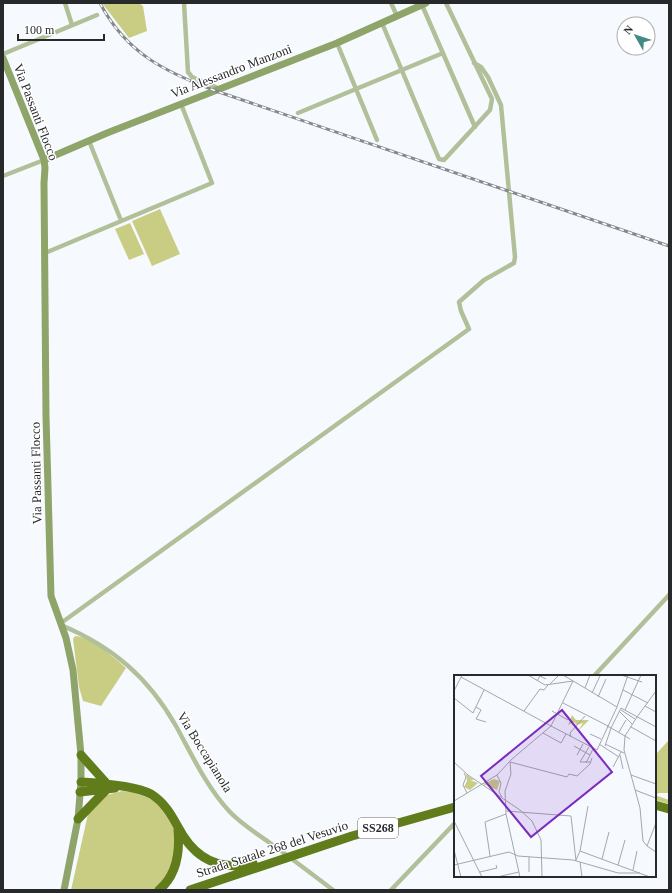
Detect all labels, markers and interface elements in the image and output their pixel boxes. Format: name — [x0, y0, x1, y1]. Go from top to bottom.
scale bar — [18, 16, 104, 42]
north arrow — [616, 16, 656, 56]
text: 100 m — [24, 23, 55, 37]
text: N — [621, 23, 635, 37]
street label: Via Alessandro Manzoni — [168, 41, 294, 101]
street label: Via Passanti Flocco — [11, 61, 61, 163]
street label: Via Passanti Flocco — [28, 422, 44, 524]
inset map — [454, 675, 656, 877]
street label: Via Boccapianola — [174, 709, 236, 795]
street label: Strada Statale 268 del Vesuvio — [194, 817, 350, 881]
road number: SS268 — [358, 818, 398, 838]

